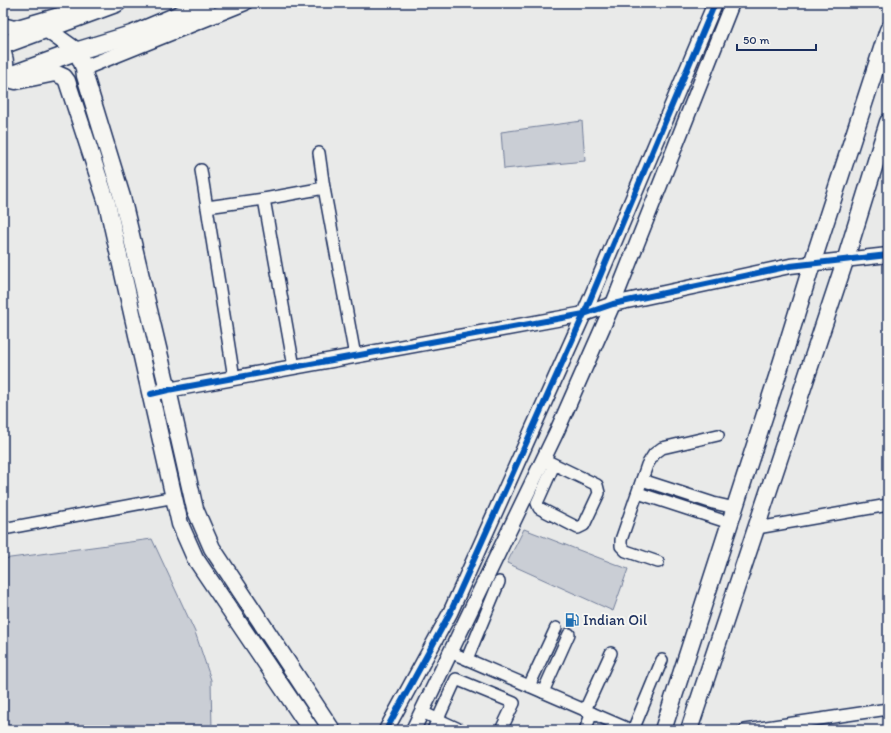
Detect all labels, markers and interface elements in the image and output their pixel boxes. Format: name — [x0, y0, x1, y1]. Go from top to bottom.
scale bar — [737, 26, 816, 52]
text: 50 m — [743, 33, 769, 47]
place label: Indian Oil — [583, 611, 648, 629]
fuel station icon: Indian Oil — [564, 612, 580, 628]

